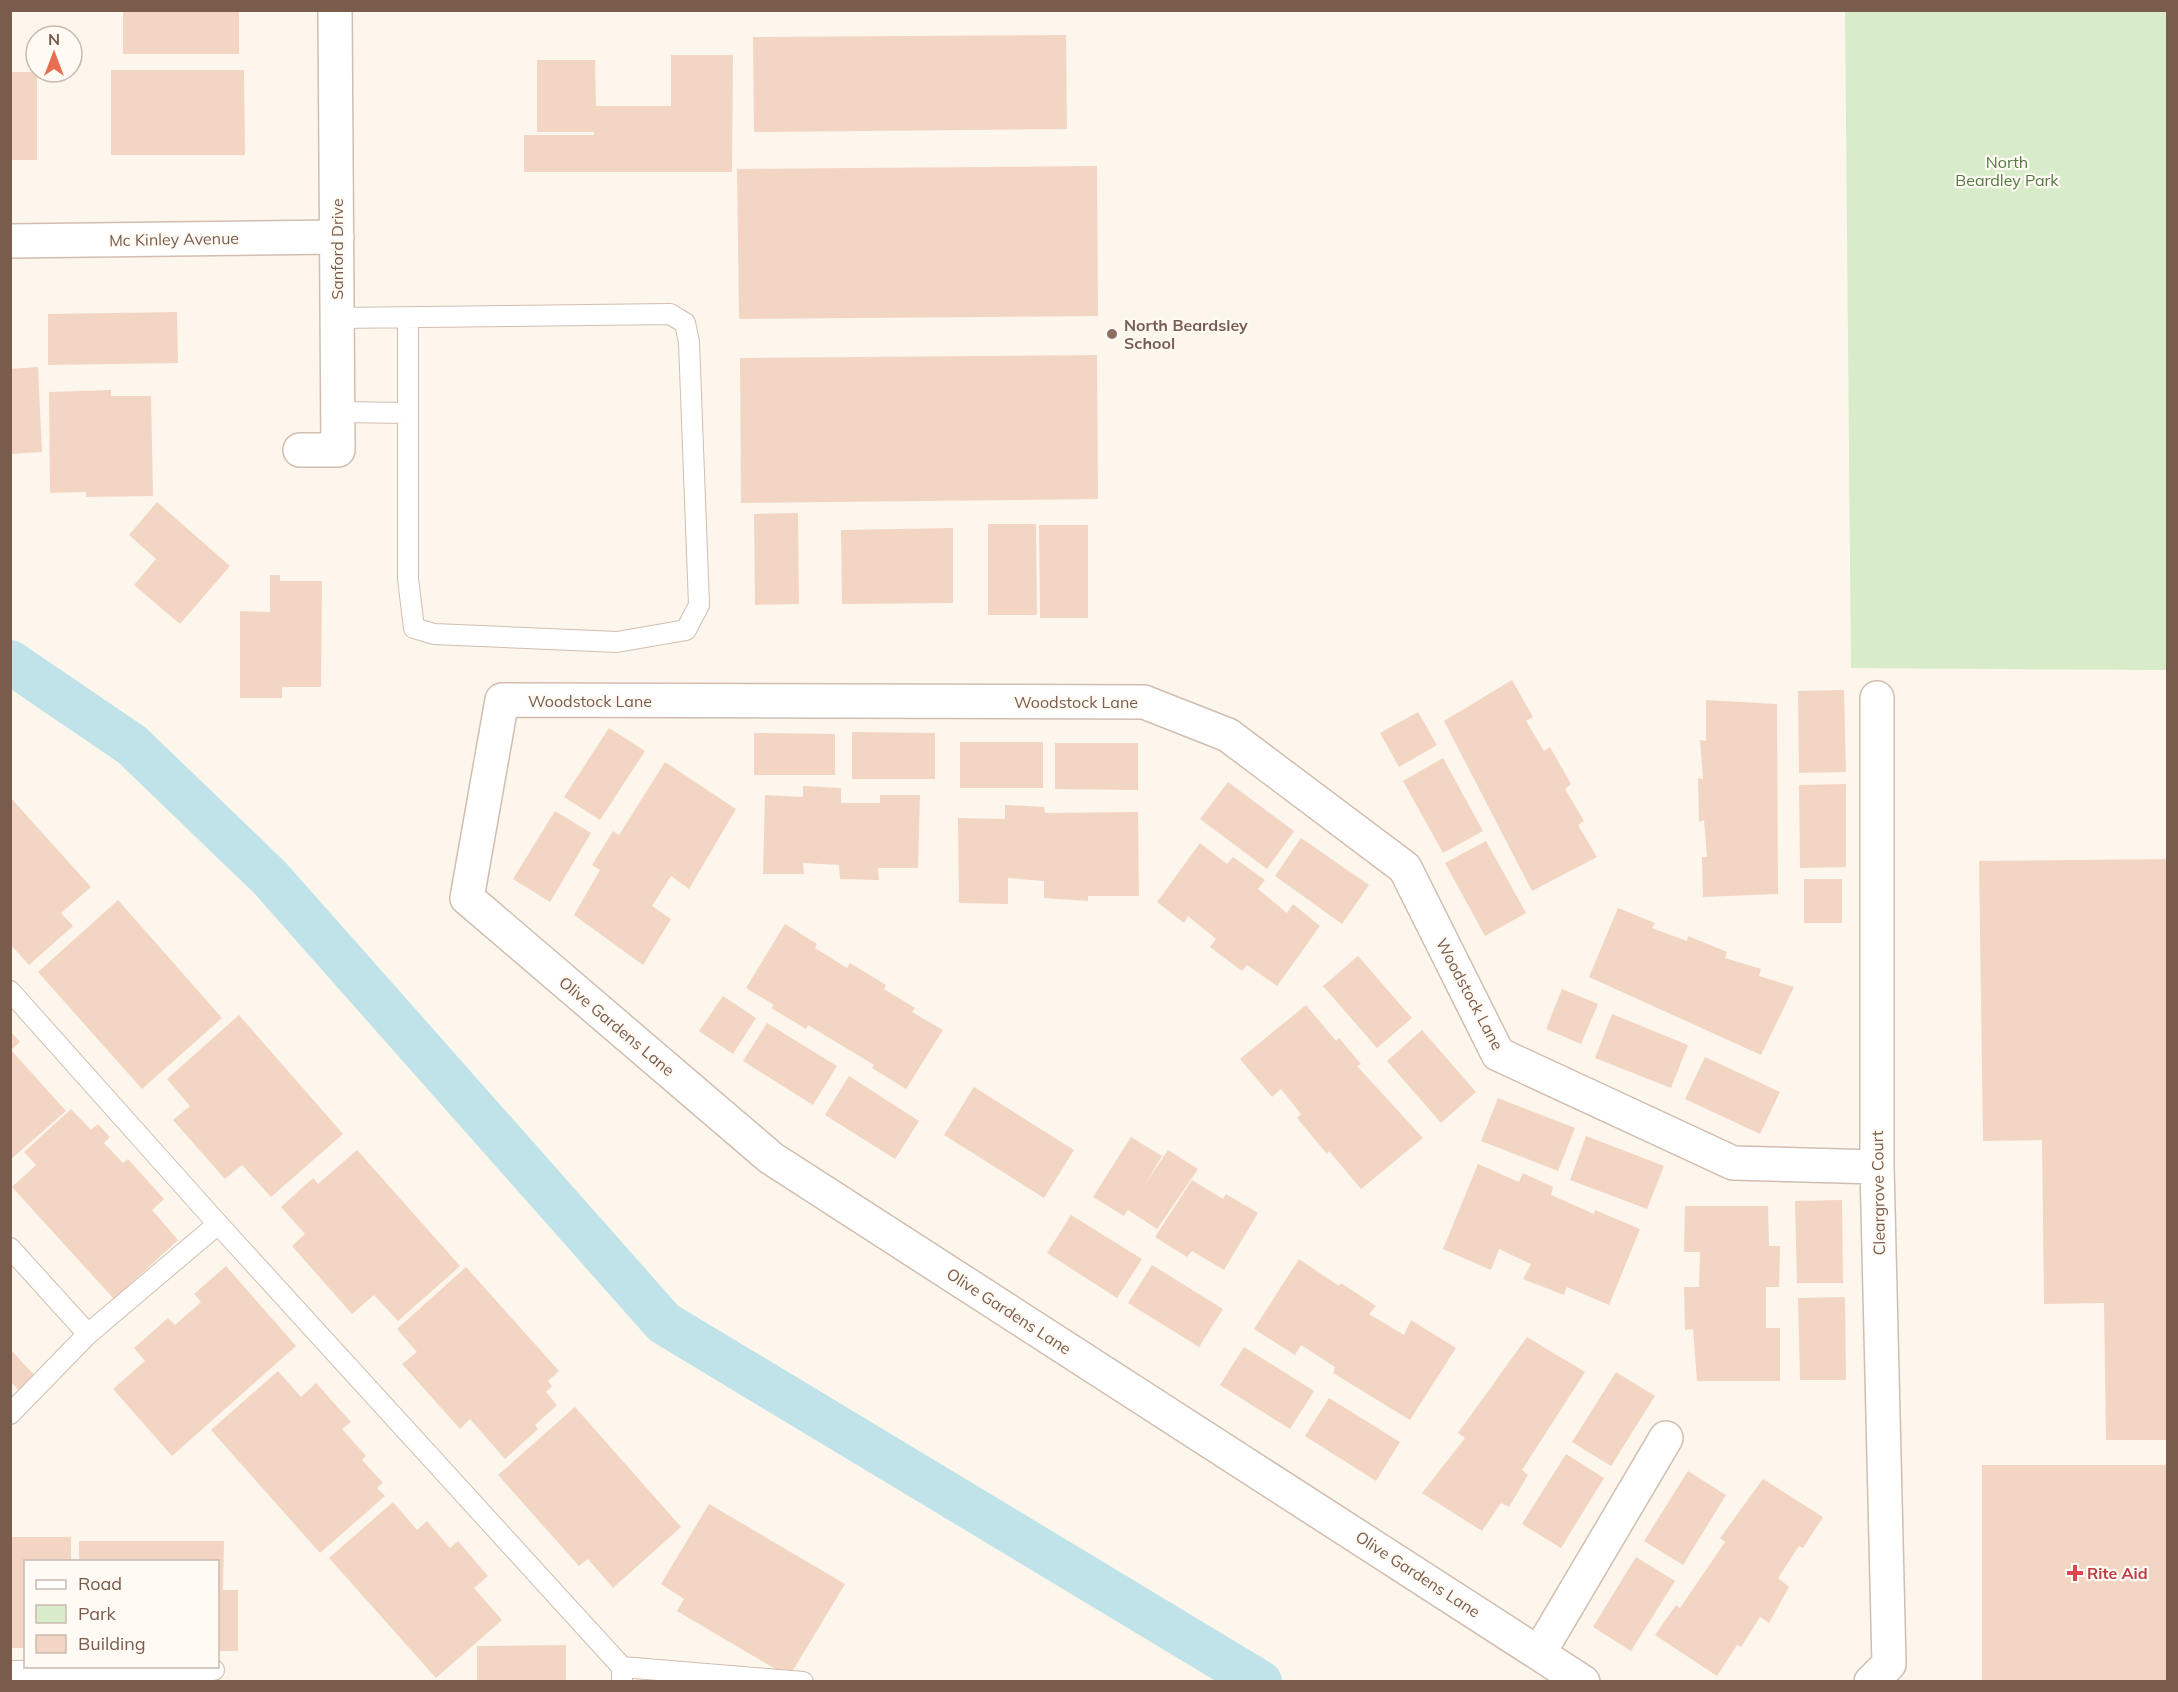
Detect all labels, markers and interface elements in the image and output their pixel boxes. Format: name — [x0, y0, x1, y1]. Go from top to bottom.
north arrow — [24, 24, 84, 84]
text: N — [48, 29, 60, 49]
park label: North Beardley Park — [1955, 152, 2059, 190]
street label: Sanford Drive — [327, 198, 347, 300]
street label: Mc Kinley Avenue — [109, 228, 239, 250]
place label: North Beardsley School — [1124, 315, 1248, 353]
marker: North Beardsley School — [1105, 327, 1119, 341]
street label: Woodstock Lane — [528, 691, 652, 711]
street label: Woodstock Lane — [1014, 692, 1138, 712]
street label: Woodstock Lane — [1432, 935, 1508, 1053]
street label: Olive Gardens Lane — [555, 972, 679, 1080]
street label: Cleargrove Court — [1867, 1130, 1889, 1256]
street label: Olive Gardens Lane — [943, 1263, 1075, 1359]
street label: Olive Gardens Lane — [1352, 1526, 1484, 1622]
legend — [24, 1560, 219, 1668]
place label: Rite Aid — [2087, 1563, 2148, 1583]
marker: Rite Aid — [2068, 1566, 2082, 1580]
text: Road — [78, 1572, 122, 1595]
text: Park — [78, 1602, 117, 1625]
text: Building — [78, 1632, 146, 1655]

